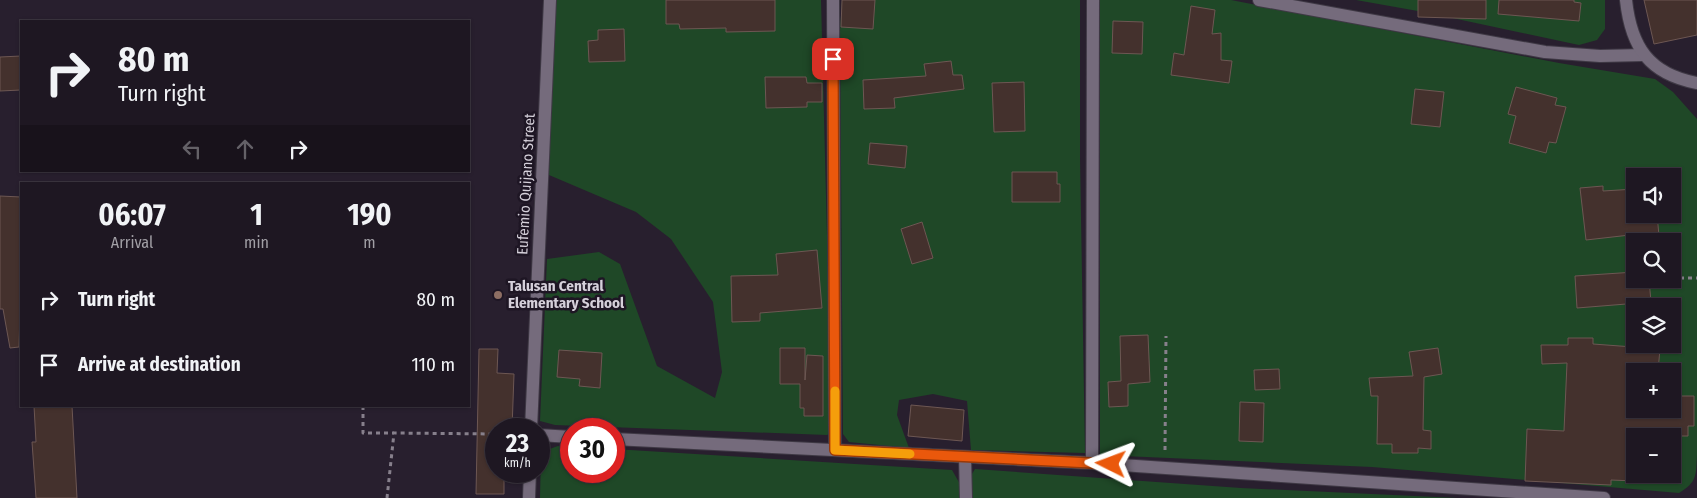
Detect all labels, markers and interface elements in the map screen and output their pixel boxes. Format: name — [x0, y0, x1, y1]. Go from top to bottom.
text: 80 m — [118, 38, 190, 80]
pin — [812, 38, 854, 80]
icon: right — [35, 40, 100, 105]
icon: arrive — [819, 45, 847, 73]
text: Turn right — [118, 80, 206, 107]
street label: Eufemio Quijano Street — [513, 113, 539, 255]
icon: left — [178, 135, 206, 163]
icon: ahead — [231, 135, 259, 163]
icon: right — [284, 135, 312, 163]
map controls — [1626, 168, 1681, 483]
button: sound — [1626, 168, 1681, 223]
text: 06:07 — [98, 197, 166, 233]
text: 1 — [250, 197, 263, 233]
text: 190 — [347, 197, 392, 233]
text: Arrival — [111, 233, 153, 252]
text: min — [244, 233, 269, 252]
text: m — [363, 233, 376, 252]
button: search — [1626, 233, 1681, 288]
place label: Talusan Central Elementary School — [508, 277, 625, 312]
icon: right — [35, 286, 63, 314]
text: Turn right — [78, 288, 155, 311]
text: 80 m — [417, 288, 455, 311]
marker: Talusan Central Elementary School — [492, 289, 504, 301]
button: layers — [1626, 298, 1681, 353]
icon: arrive — [35, 351, 63, 379]
text: Arrive at destination — [78, 353, 241, 376]
text: 110 m — [411, 353, 455, 376]
button: + — [1626, 363, 1681, 418]
speed limit sign: 30 — [560, 418, 625, 483]
button: − — [1626, 428, 1681, 483]
text: 23 — [506, 429, 529, 459]
position arrow — [1084, 437, 1136, 489]
text: km/h — [504, 456, 531, 470]

